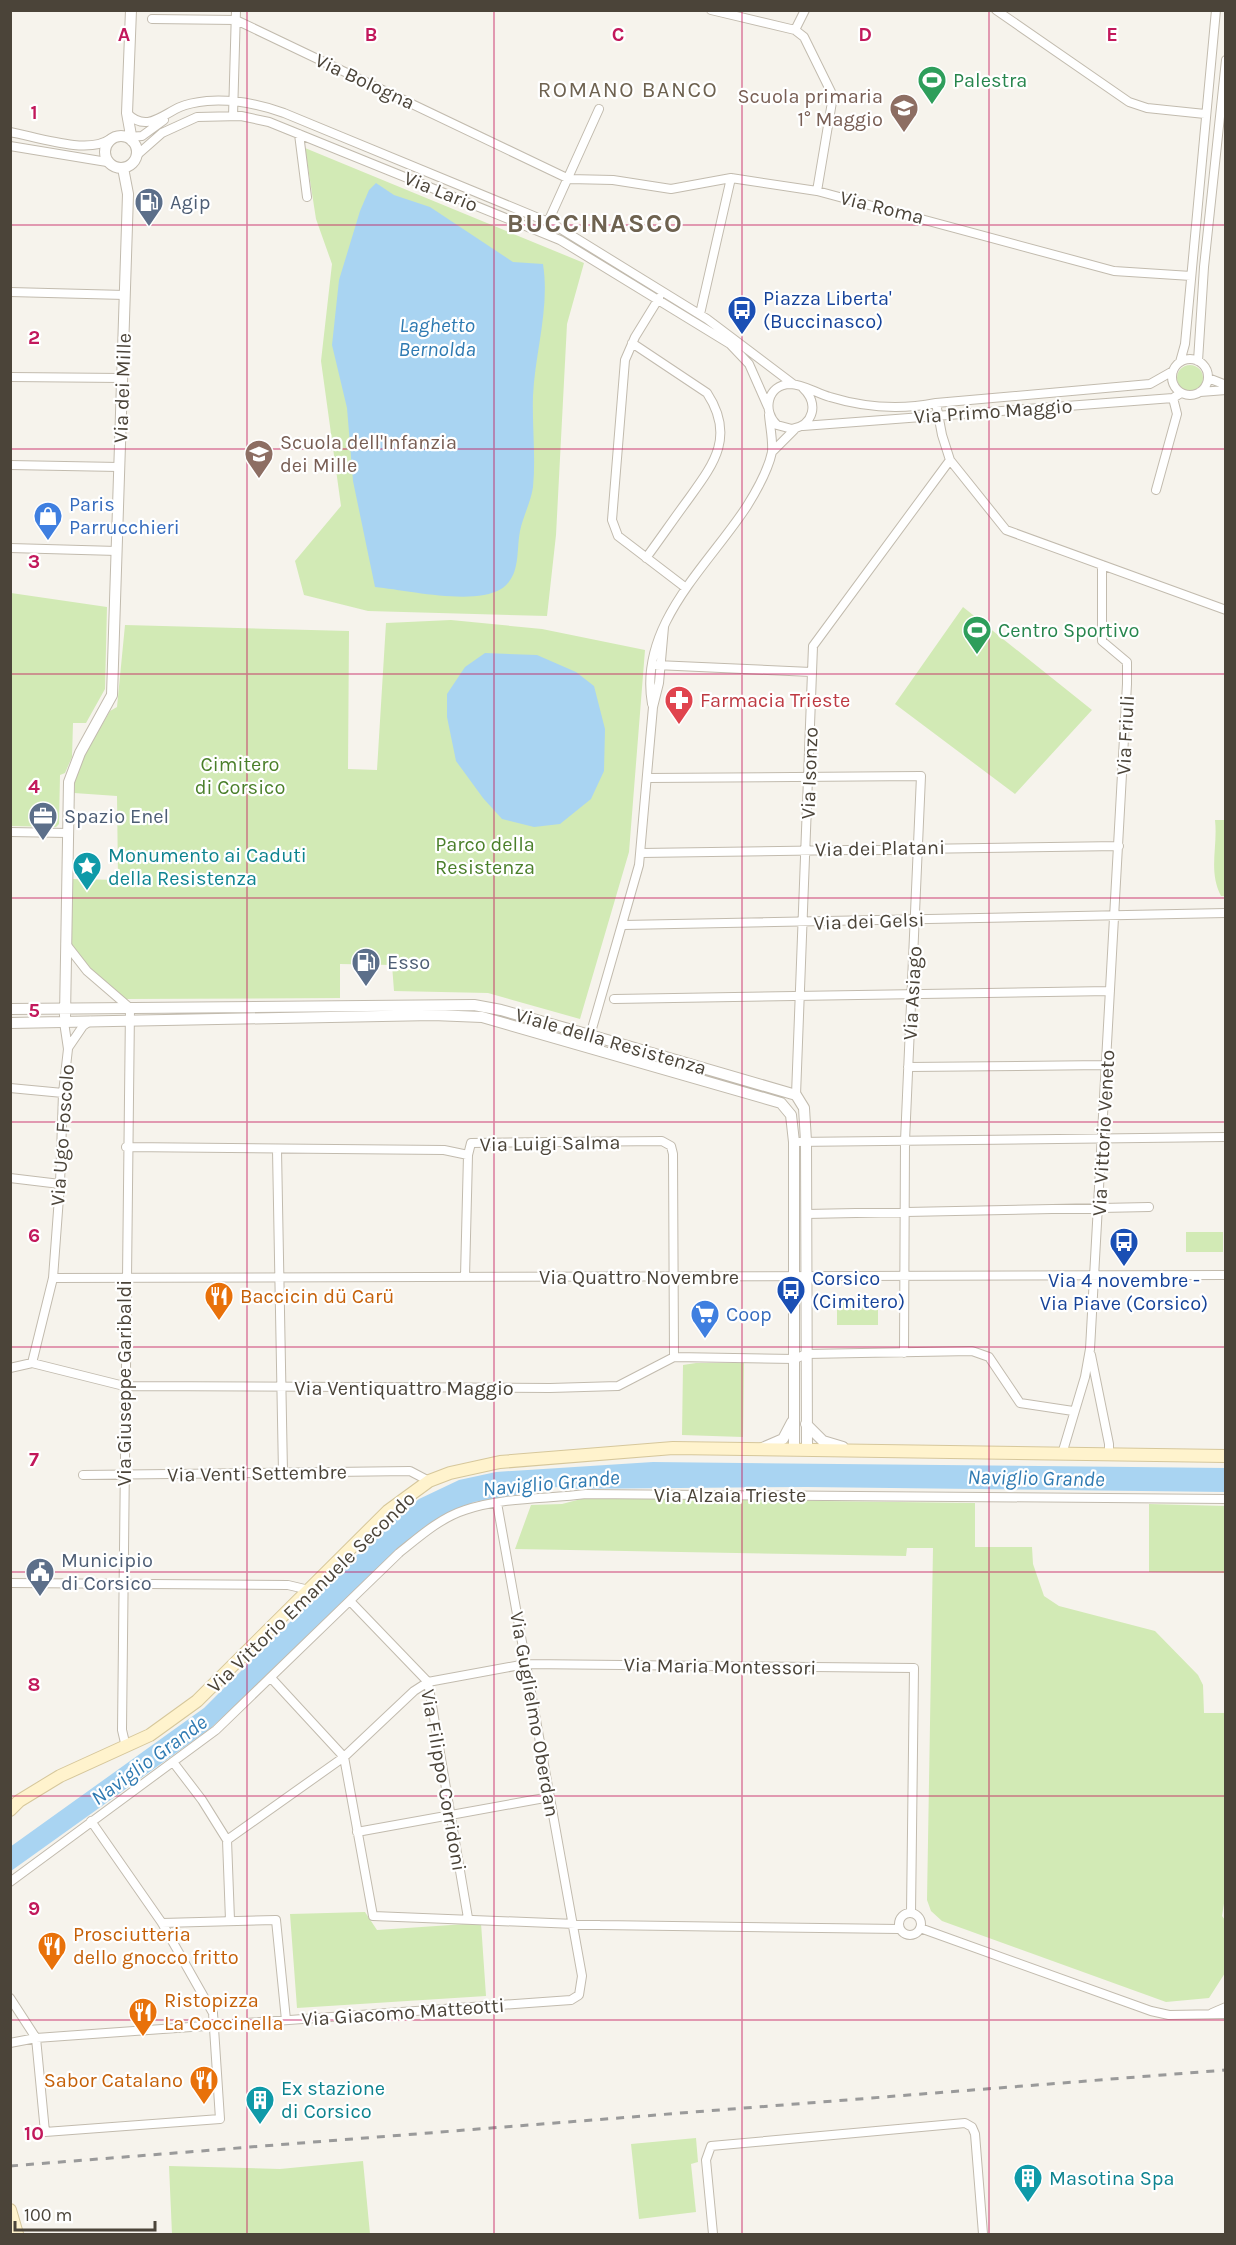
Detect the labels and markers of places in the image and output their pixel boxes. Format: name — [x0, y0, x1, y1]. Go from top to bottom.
sports icon: Palestra — [916, 64, 948, 106]
place label: Palestra — [953, 69, 1027, 92]
place label: Scuola primaria 1° Maggio — [737, 85, 883, 131]
school or university icon: Scuola primaria 1° Maggio — [888, 92, 920, 134]
fuel station icon: Agip — [133, 186, 165, 228]
place label: Agip — [170, 191, 210, 214]
place label: Piazza Liberta' (Buccinasco) — [763, 287, 892, 333]
bus stop icon: Piazza Liberta' (Buccinasco) — [726, 294, 758, 336]
place label: Scuola dell'Infanzia dei Mille — [280, 431, 457, 477]
school or university icon: Scuola dell'Infanzia dei Mille — [243, 438, 275, 480]
place label: Paris Parrucchieri — [69, 493, 180, 539]
shop icon: Paris Parrucchieri — [32, 500, 64, 542]
sports icon: Centro Sportivo — [961, 614, 993, 656]
place label: Centro Sportivo — [998, 619, 1139, 642]
pharmacy icon: Farmacia Trieste — [663, 684, 695, 726]
place label: Farmacia Trieste — [700, 689, 850, 712]
office icon: Spazio Enel — [27, 800, 59, 842]
place label: Spazio Enel — [64, 805, 169, 828]
place label: Monumento ai Caduti della Resistenza — [108, 844, 307, 890]
place icon: Monumento ai Caduti della Resistenza — [71, 850, 103, 892]
fuel station icon: Esso — [350, 946, 382, 988]
place label: Esso — [387, 951, 430, 974]
bus stop icon: Via 4 novembre - Via Piave (Corsico) — [1108, 1226, 1140, 1268]
place label: Corsico (Cimitero) — [812, 1267, 905, 1313]
place label: Via 4 novembre - Via Piave (Corsico) — [1040, 1269, 1208, 1315]
bus stop icon: Corsico (Cimitero) — [775, 1274, 807, 1316]
restaurant icon: Baccicin dü Carü — [203, 1280, 235, 1322]
place label: Baccicin dü Carü — [240, 1285, 394, 1308]
supermarket icon: Coop — [689, 1298, 721, 1340]
place label: Coop — [726, 1303, 772, 1326]
place label: Municipio di Corsico — [61, 1549, 153, 1595]
public building icon: Municipio di Corsico — [24, 1556, 56, 1598]
place label: Prosciutteria dello gnocco fritto — [73, 1923, 239, 1969]
restaurant icon: Prosciutteria dello gnocco fritto — [36, 1930, 68, 1972]
place label: Ristopizza La Coccinella — [164, 1989, 283, 2035]
restaurant icon: Ristopizza La Coccinella — [127, 1996, 159, 2038]
restaurant icon: Sabor Catalano — [188, 2064, 220, 2106]
place label: Sabor Catalano — [44, 2069, 183, 2092]
place label: Ex stazione di Corsico — [281, 2077, 385, 2123]
building icon: Ex stazione di Corsico — [244, 2084, 276, 2126]
building icon: Masotina Spa — [1012, 2162, 1044, 2204]
place label: Masotina Spa — [1049, 2167, 1175, 2190]

